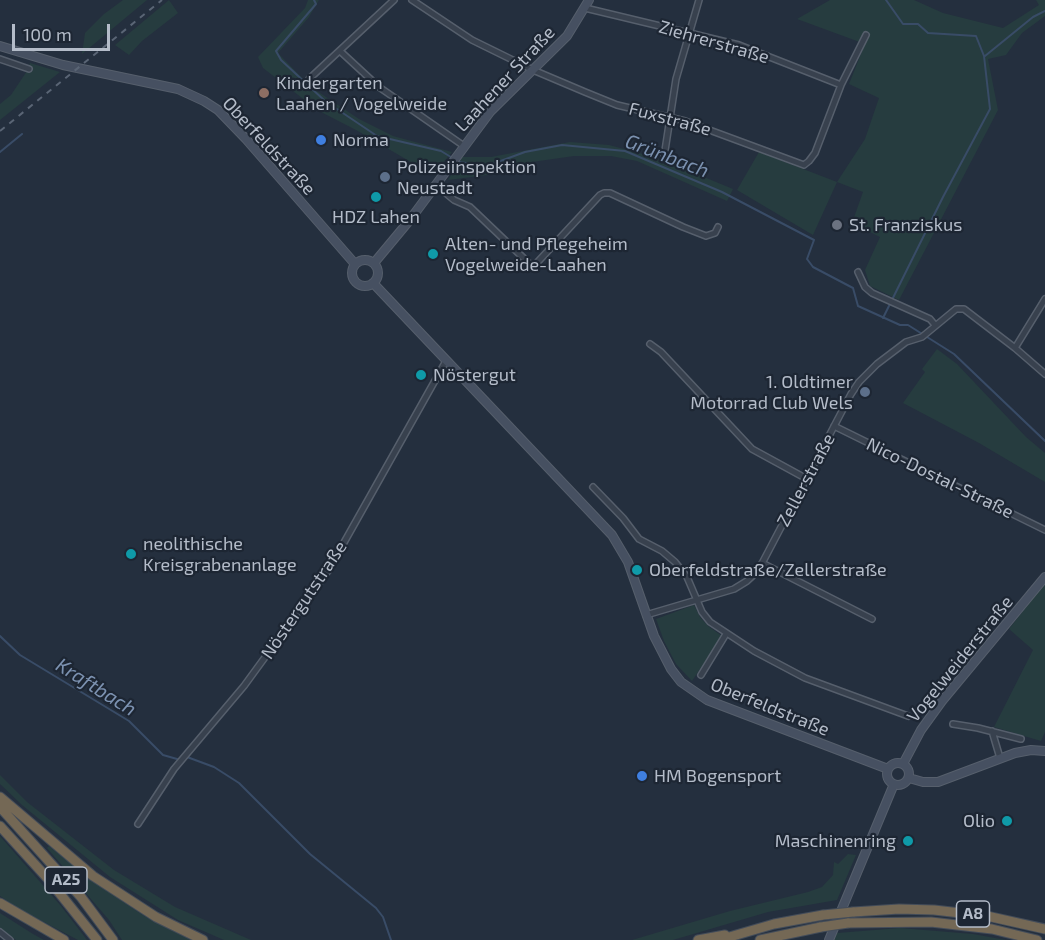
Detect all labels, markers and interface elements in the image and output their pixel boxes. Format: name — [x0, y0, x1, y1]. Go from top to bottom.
scale bar — [15, 12, 112, 50]
street label: Ziehrerstraße — [656, 16, 772, 68]
street label: Laahener Straße — [451, 22, 559, 136]
text: 100 m — [23, 23, 72, 45]
place label: Kindergarten Laahen / Vogelweide — [276, 72, 447, 115]
marker: Kindergarten Laahen / Vogelweide — [257, 86, 271, 100]
street label: Oberfeldstraße — [218, 93, 320, 199]
street label: Fuxstraße — [627, 98, 713, 140]
place label: Norma — [333, 129, 389, 151]
water label: Grünbach — [622, 129, 712, 183]
marker: Norma — [314, 133, 328, 147]
place label: Polizeiinspektion Neustadt — [397, 156, 536, 198]
marker: Polizeiinspektion Neustadt — [378, 170, 392, 184]
marker: HDZ Lahen — [369, 190, 383, 204]
place label: HDZ Lahen — [332, 206, 420, 228]
place label: St. Franziskus — [849, 214, 962, 236]
marker: St. Franziskus — [830, 218, 844, 232]
place label: Alten- und Pflegeheim Vogelweide-Laahen — [445, 233, 628, 276]
marker: Alten- und Pflegeheim Vogelweide-Laahen — [426, 247, 440, 261]
place label: Nöstergut — [433, 364, 516, 386]
marker: Nöstergut — [414, 368, 428, 382]
place label: 1. Oldtimer Motorrad Club Wels — [690, 371, 853, 413]
marker: 1. Oldtimer Motorrad Club Wels — [858, 385, 872, 399]
street label: Zellerstraße — [772, 430, 840, 530]
street label: Nico-Dostal-Straße — [863, 433, 1017, 523]
place label: neolithische Kreisgrabenanlage — [143, 533, 297, 576]
street label: Nöstergutstraße — [257, 537, 351, 663]
marker: neolithische Kreisgrabenanlage — [124, 547, 138, 561]
place label: Oberfeldstraße/Zellerstraße — [649, 559, 887, 581]
marker: Oberfeldstraße/Zellerstraße — [630, 563, 644, 577]
street label: Vogelweiderstraße — [902, 591, 1018, 727]
water label: Kraftbach — [51, 653, 141, 721]
street label: Oberfeldstraße — [707, 673, 833, 741]
place label: HM Bogensport — [654, 765, 781, 787]
marker: HM Bogensport — [635, 769, 649, 783]
place label: Olio — [963, 810, 995, 832]
marker: Olio — [1000, 814, 1014, 828]
place label: Maschinenring — [775, 830, 896, 852]
marker: Maschinenring — [901, 834, 915, 848]
road number: A25 — [45, 867, 87, 893]
road number: A8 — [956, 901, 990, 927]

